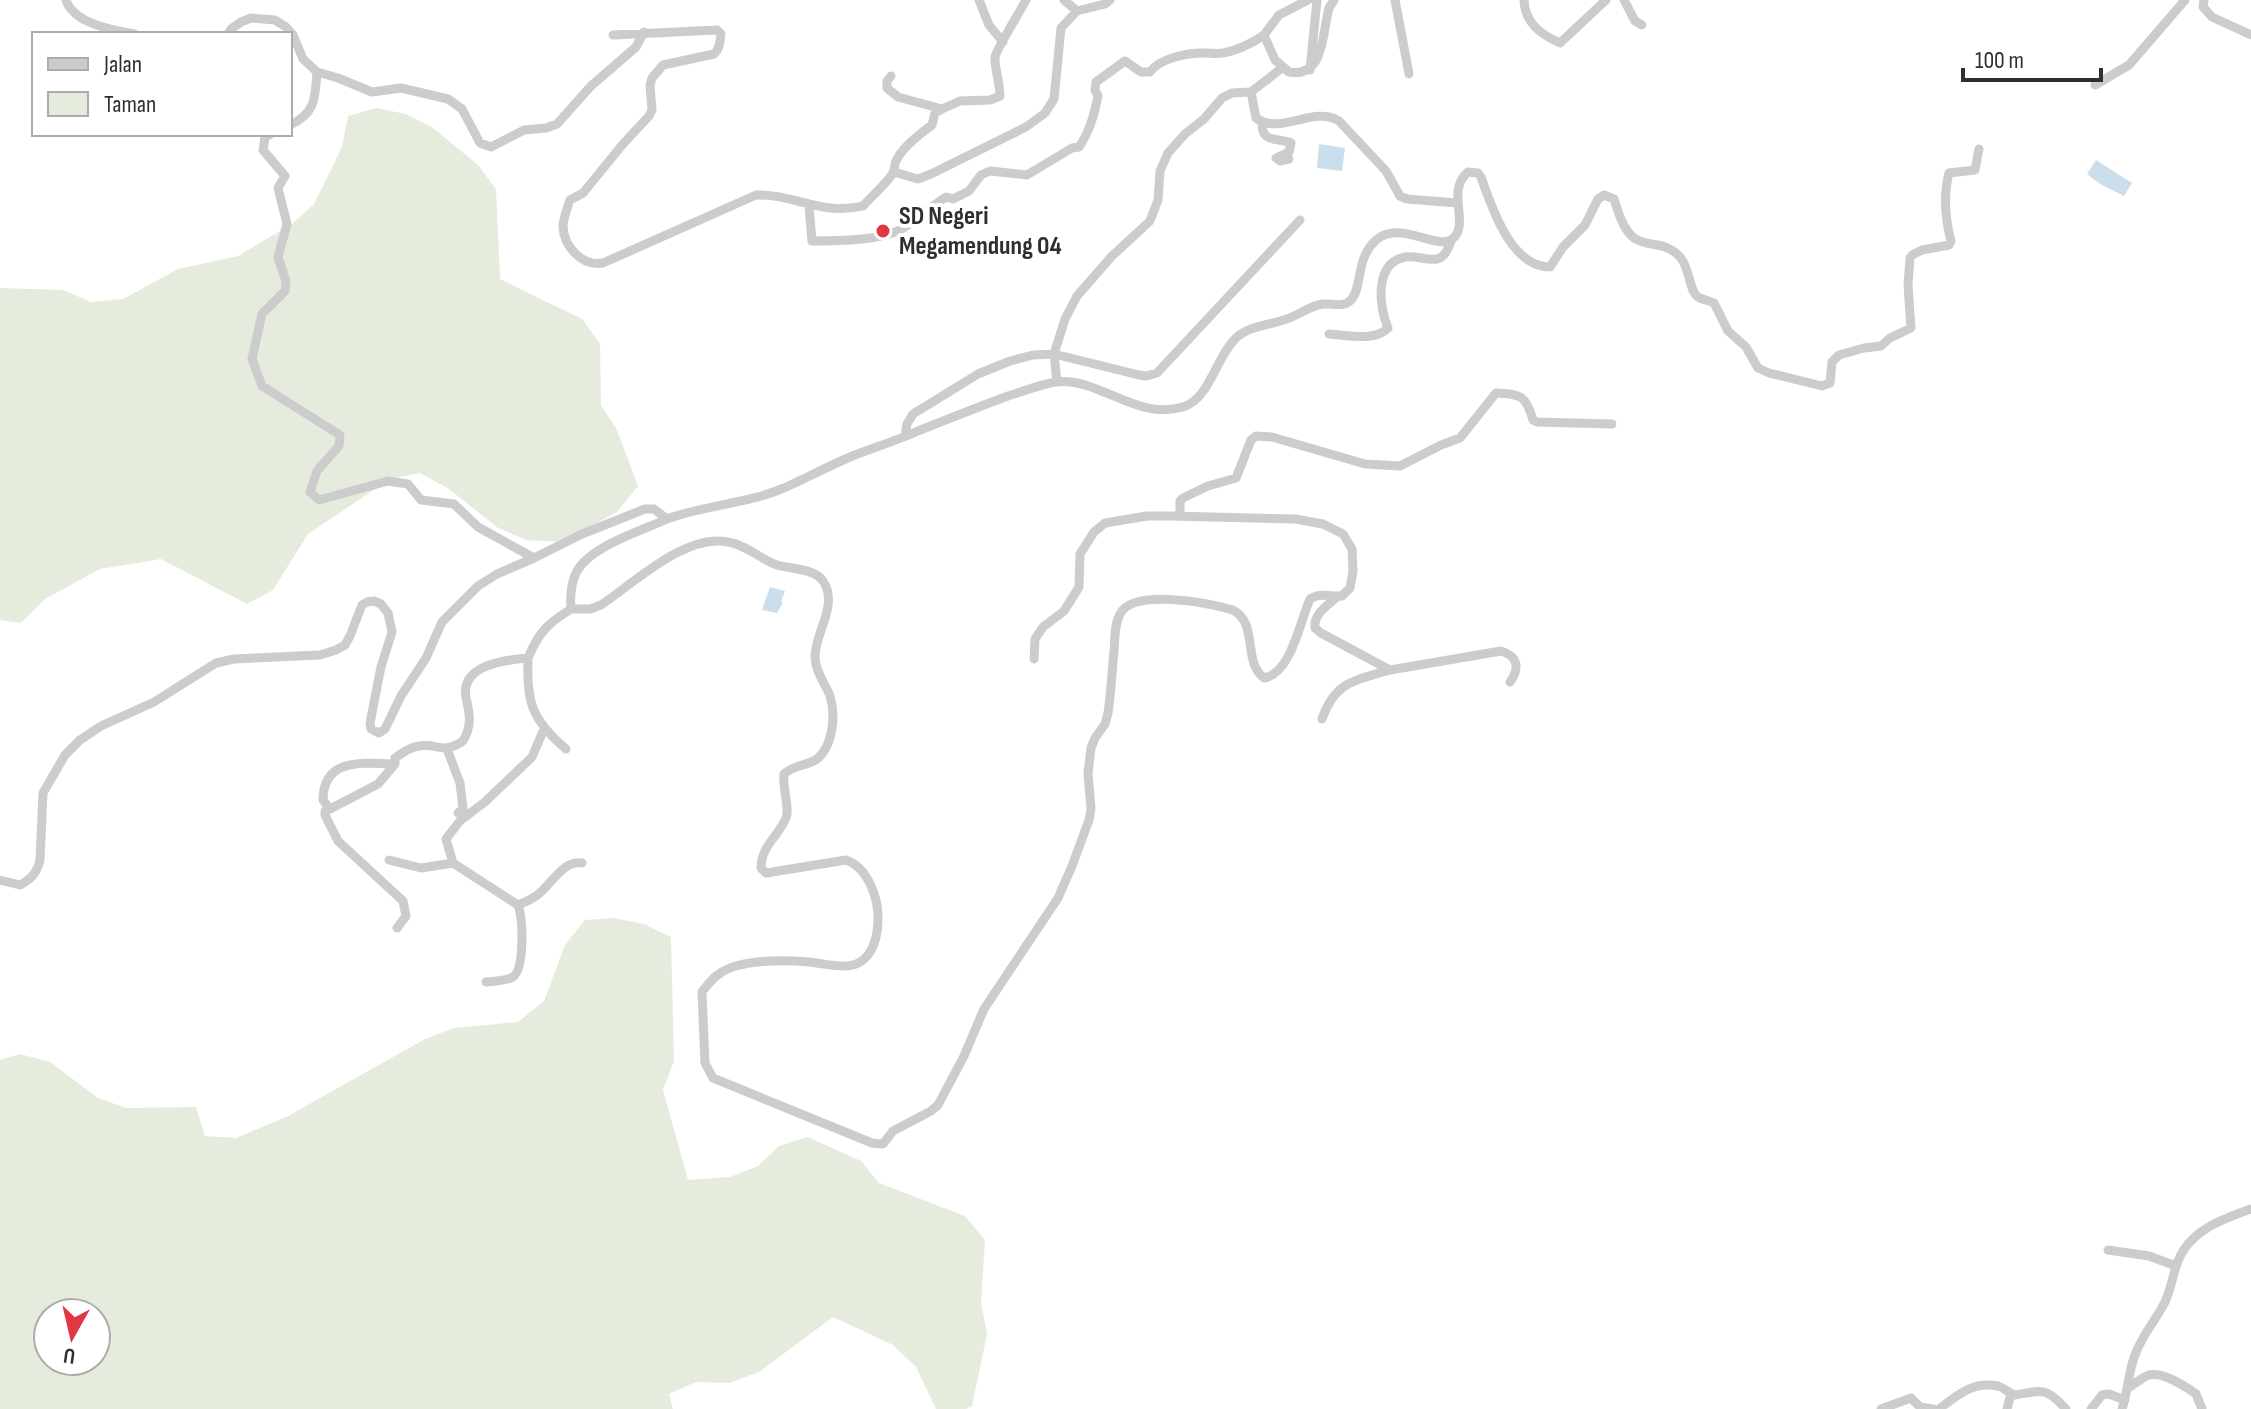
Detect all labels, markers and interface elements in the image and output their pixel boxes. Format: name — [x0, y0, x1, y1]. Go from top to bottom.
legend — [32, 32, 292, 136]
scale bar — [1963, 32, 2101, 82]
text: 100 m — [1975, 46, 2024, 75]
text: Jalan — [103, 50, 142, 79]
text: Taman — [104, 90, 156, 119]
place label: SD Negeri Megamendung 04 — [899, 201, 1061, 262]
marker: SD Negeri Megamendung 04 — [874, 222, 892, 240]
north arrow — [32, 1297, 112, 1377]
text: U — [62, 1341, 77, 1369]

